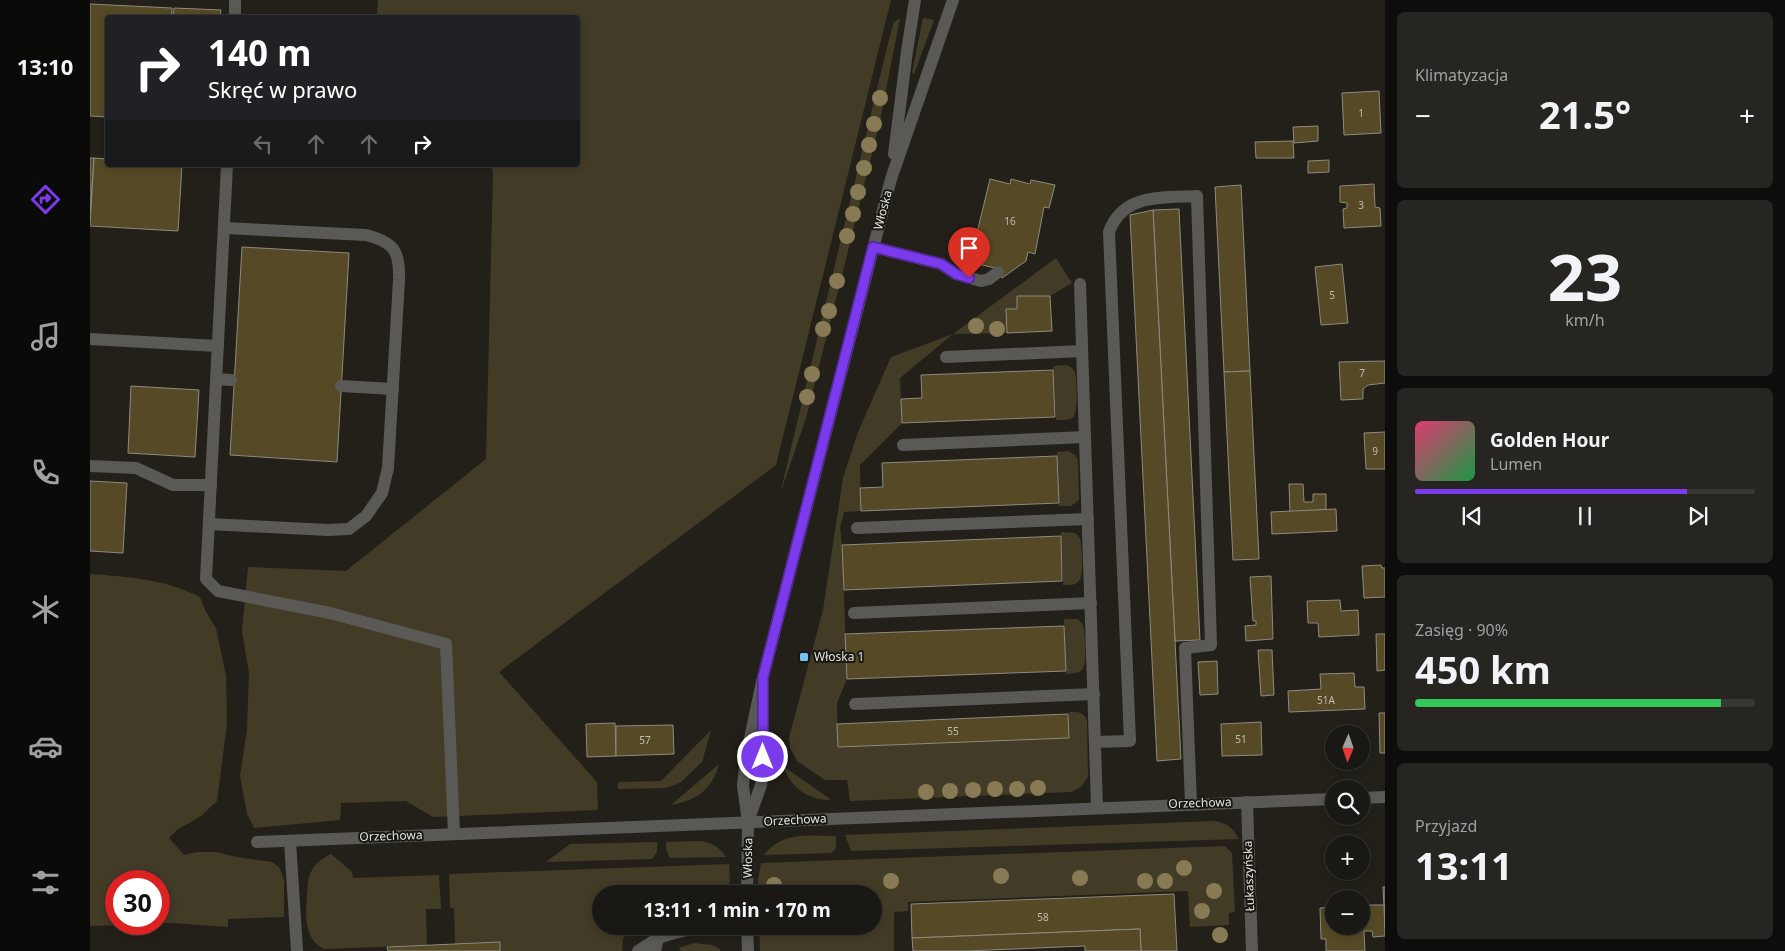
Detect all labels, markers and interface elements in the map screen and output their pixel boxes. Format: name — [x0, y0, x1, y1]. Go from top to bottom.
text: 140 m — [208, 29, 311, 76]
icon: right — [125, 35, 190, 100]
text: 13:10 — [17, 51, 73, 81]
text: Klimatyzacja — [1415, 64, 1508, 86]
text: Skręć w prawo — [208, 74, 357, 104]
text: 21.5° — [1539, 88, 1631, 140]
text: − — [1415, 96, 1431, 134]
text: + — [1739, 96, 1755, 134]
house number: 1 — [1358, 106, 1364, 120]
icon: left — [249, 130, 277, 158]
icon: ahead — [302, 130, 330, 158]
icon: ahead — [355, 130, 383, 158]
icon: right — [408, 130, 436, 158]
icon: directions — [28, 182, 63, 217]
street label: Włoska — [869, 188, 896, 232]
house number: 3 — [1358, 198, 1364, 212]
house number: 16 — [1004, 214, 1016, 228]
pin — [948, 227, 990, 278]
text: 23 — [1548, 232, 1622, 320]
icon: arrive — [955, 234, 983, 262]
house number: 5 — [1329, 288, 1335, 302]
text: km/h — [1565, 309, 1605, 331]
icon: music — [28, 319, 63, 354]
house number: 7 — [1359, 366, 1365, 380]
text: Golden Hour — [1490, 427, 1609, 453]
house number: 9 — [1372, 444, 1378, 458]
text: Lumen — [1490, 453, 1542, 475]
icon: phone — [28, 455, 63, 490]
icon: previous — [1458, 502, 1486, 530]
icon: pause — [1571, 502, 1599, 530]
icon: next — [1684, 502, 1712, 530]
icon: climate — [28, 592, 63, 627]
text: Zasięg · 90% — [1415, 619, 1508, 641]
text: 450 km — [1415, 643, 1551, 695]
place label: Włoska 1 — [814, 648, 864, 665]
marker: Włoska 1 — [798, 651, 810, 663]
house number: 51A — [1317, 693, 1336, 707]
house number: 55 — [947, 724, 959, 738]
north arrow — [1325, 725, 1370, 770]
map controls — [1325, 725, 1370, 935]
icon: car — [28, 729, 63, 764]
position arrow — [736, 730, 788, 782]
house number: 51 — [1235, 732, 1247, 746]
house number: 57 — [639, 733, 651, 747]
button: search — [1325, 780, 1370, 825]
street label: Orzechowa — [1168, 793, 1232, 812]
street label: Orzechowa — [763, 809, 827, 830]
text: Przyjazd — [1415, 815, 1477, 837]
street label: Orzechowa — [359, 826, 423, 845]
button: + — [1325, 835, 1370, 880]
street label: Włoska — [739, 838, 756, 878]
text: 13:11 — [1415, 839, 1513, 891]
street label: Łukaszyńska — [1239, 840, 1258, 912]
icon: filters — [28, 865, 63, 900]
speed limit sign: 30 — [105, 870, 170, 935]
button: − — [1325, 890, 1370, 935]
text: 13:11 · 1 min · 170 m — [643, 897, 831, 923]
house number: 58 — [1037, 910, 1049, 924]

